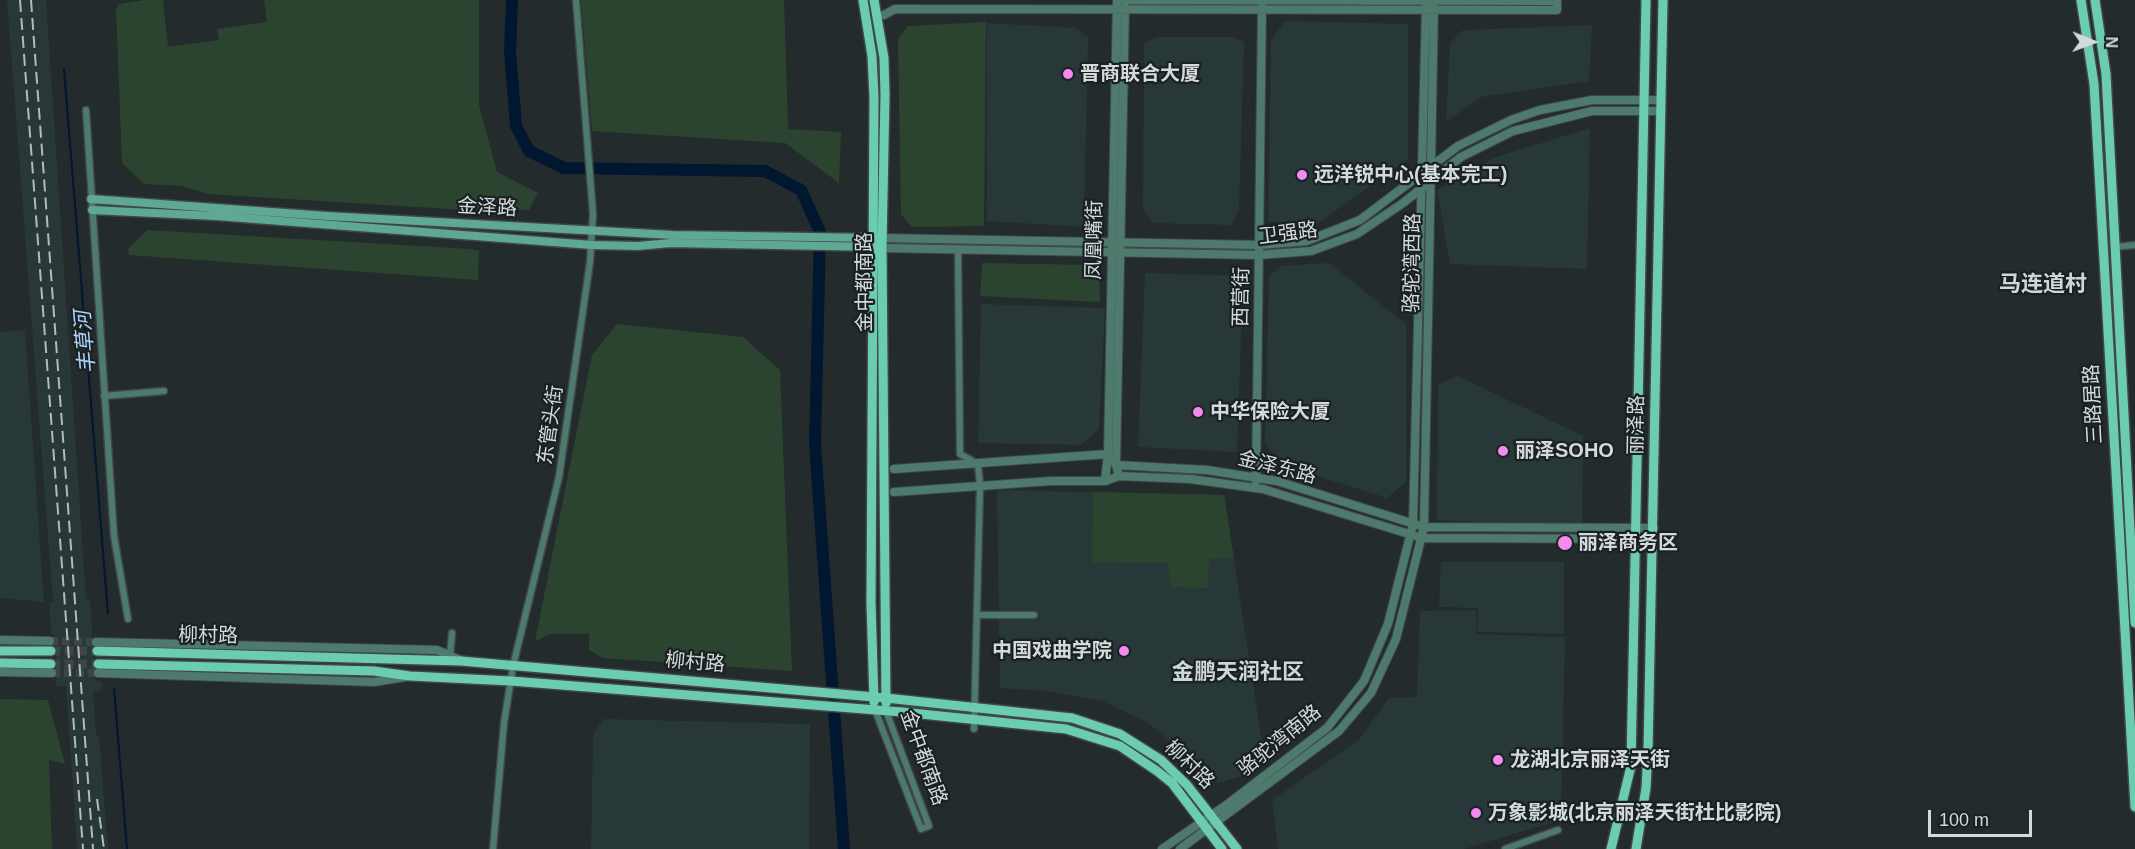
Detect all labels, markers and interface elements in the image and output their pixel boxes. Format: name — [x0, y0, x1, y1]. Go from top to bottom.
north arrow — [2063, 12, 2123, 72]
text: N — [2103, 36, 2120, 48]
place label: 晋商联合大厦 — [1080, 62, 1200, 86]
marker: 晋商联合大厦 — [1061, 67, 1075, 81]
place label: 远洋锐中心(基本完工) — [1314, 163, 1507, 187]
marker: 远洋锐中心(基本完工) — [1295, 168, 1309, 182]
street label: 金泽路 — [456, 194, 518, 222]
street label: 凤凰嘴街 — [1082, 200, 1108, 280]
street label: 骆驼湾西路 — [1400, 213, 1426, 313]
street label: 卫强路 — [1257, 218, 1319, 250]
street label: 金中都南路 — [853, 232, 877, 332]
street label: 西营街 — [1229, 267, 1255, 327]
district label: 马连道村 — [1999, 272, 2087, 298]
water label: 丰草河 — [71, 310, 101, 374]
street label: 三路居路 — [2080, 363, 2108, 445]
street label: 东管头街 — [534, 384, 568, 466]
street label: 丽泽路 — [1624, 395, 1650, 455]
place label: 中华保险大厦 — [1210, 400, 1330, 424]
marker: 中华保险大厦 — [1191, 405, 1205, 419]
place label: 丽泽SOHO — [1515, 439, 1614, 463]
marker: 丽泽SOHO — [1496, 444, 1510, 458]
street label: 金泽东路 — [1235, 447, 1319, 489]
place label: 丽泽商务区 — [1578, 531, 1678, 555]
marker: 丽泽商务区 — [1556, 534, 1574, 552]
street label: 柳村路 — [178, 623, 238, 649]
place label: 中国戏曲学院 — [992, 639, 1112, 663]
marker: 中国戏曲学院 — [1117, 644, 1131, 658]
street label: 柳村路 — [664, 648, 726, 678]
district label: 金鹏天润社区 — [1172, 660, 1304, 686]
street label: 骆驼湾南路 — [1234, 700, 1326, 782]
street label: 金中都南路 — [895, 707, 951, 809]
street label: 柳村路 — [1159, 736, 1219, 794]
place label: 龙湖北京丽泽天街 — [1510, 748, 1670, 772]
marker: 龙湖北京丽泽天街 — [1491, 753, 1505, 767]
scale bar — [1931, 798, 2034, 836]
place label: 万象影城(北京丽泽天街杜比影院) — [1488, 801, 1781, 825]
marker: 万象影城(北京丽泽天街杜比影院) — [1469, 806, 1483, 820]
text: 100 m — [1939, 810, 1989, 830]

